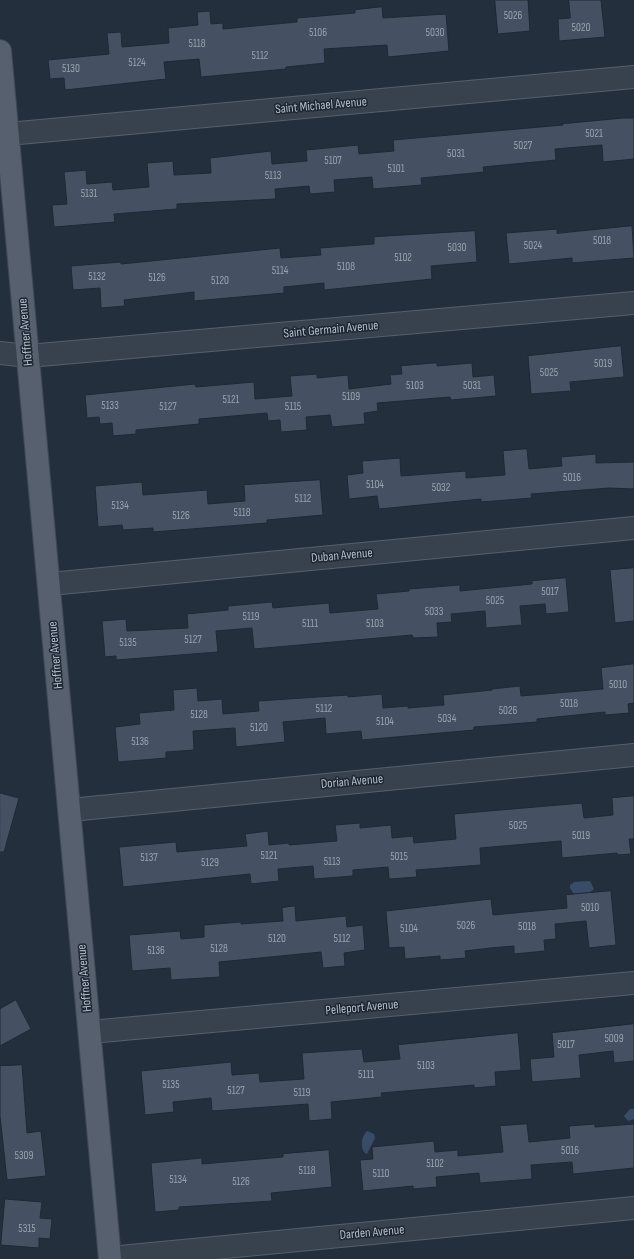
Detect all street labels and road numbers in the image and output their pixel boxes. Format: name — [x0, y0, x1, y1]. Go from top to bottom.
street label: Saint Michael Avenue — [274, 94, 368, 118]
street label: Hoffner Avenue — [15, 298, 37, 366]
street label: Saint Germain Avenue — [283, 318, 379, 342]
street label: Duban Avenue — [311, 546, 373, 566]
street label: Hoffner Avenue — [45, 621, 67, 689]
street label: Dorian Avenue — [320, 772, 384, 792]
street label: Hoffner Avenue — [74, 944, 96, 1012]
street label: Pelleport Avenue — [325, 997, 399, 1019]
street label: Darden Avenue — [339, 1222, 405, 1244]

